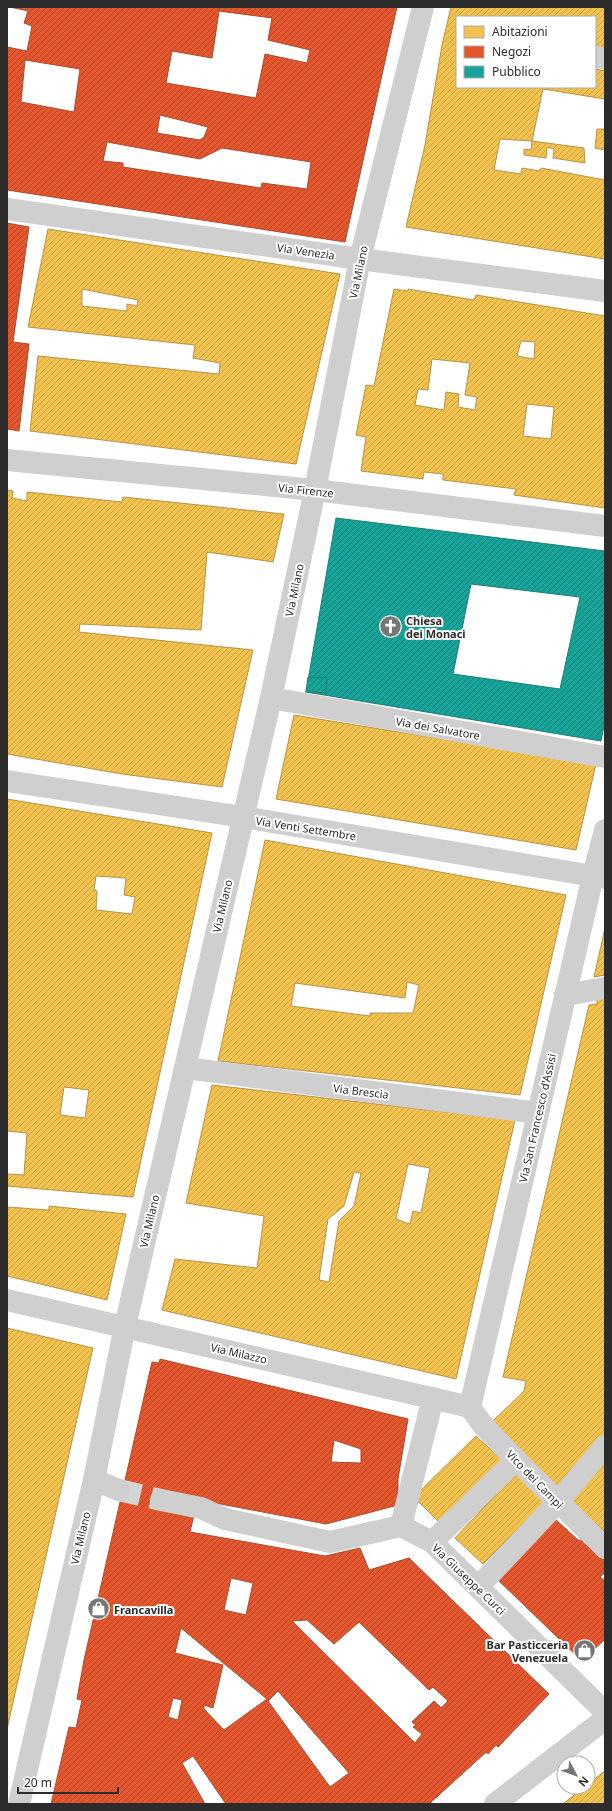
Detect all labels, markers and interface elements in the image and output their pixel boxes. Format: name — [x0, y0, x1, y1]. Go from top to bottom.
legend — [456, 16, 596, 88]
text: Abitazioni — [492, 23, 548, 40]
text: Negozi — [492, 43, 531, 60]
text: Pubblico — [492, 63, 541, 80]
street label: Via Venezia — [276, 240, 336, 262]
street label: Via Milano — [345, 244, 371, 300]
street label: Via Firenze — [278, 480, 334, 500]
street label: Via Milano — [281, 562, 307, 618]
church icon: Chiesa dei Monaci — [377, 613, 403, 639]
place label: Chiesa dei Monaci — [406, 613, 466, 641]
street label: Via dei Salvatore — [395, 713, 481, 743]
street label: Via Venti Settembre — [255, 813, 357, 843]
street label: Via Milano — [209, 878, 235, 934]
street label: Via San Francesco d'Assisi — [515, 1052, 559, 1184]
street label: Via Brescia — [332, 1080, 390, 1102]
street label: Via Milano — [136, 1193, 162, 1249]
street label: Via Milazzo — [209, 1339, 269, 1367]
street label: Vico dei Campi — [503, 1446, 567, 1512]
street label: Via Milano — [67, 1510, 93, 1566]
street label: Via Giuseppe Curci — [429, 1540, 509, 1618]
shop icon: Francavilla — [86, 1596, 112, 1622]
place label: Francavilla — [114, 1602, 173, 1617]
place label: Bar Pasticceria Venezuela — [487, 1637, 568, 1665]
shop icon: Bar Pasticceria Venezuela — [571, 1637, 597, 1663]
north arrow — [556, 1755, 596, 1795]
scale bar — [18, 1769, 118, 1795]
text: 20 m — [24, 1774, 52, 1791]
text: N — [575, 1774, 593, 1790]

